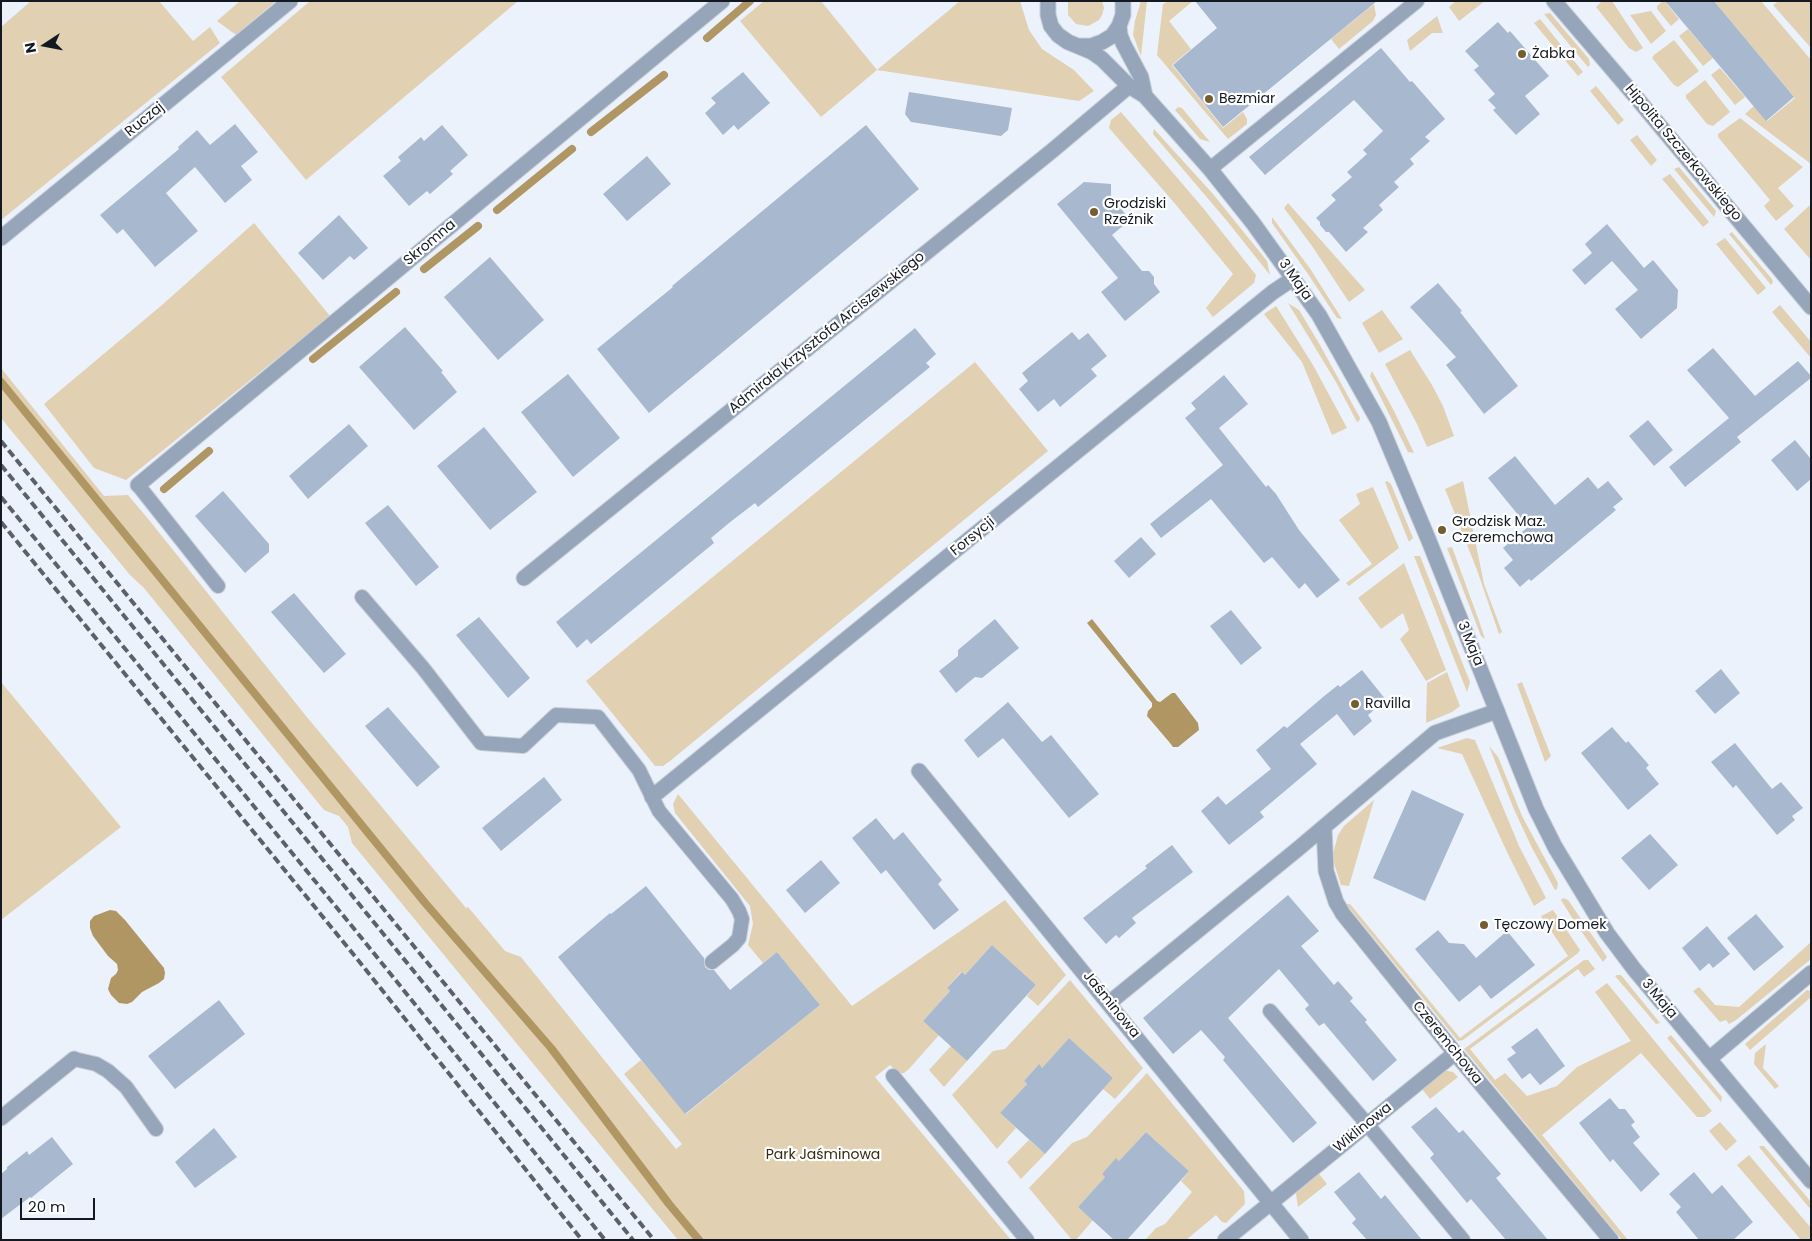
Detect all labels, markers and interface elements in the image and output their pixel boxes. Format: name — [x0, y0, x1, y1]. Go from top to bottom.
north arrow — [20, 20, 70, 70]
text: N — [19, 41, 41, 55]
place label: Żabka — [1532, 46, 1575, 62]
marker: Żabka — [1516, 48, 1528, 60]
street label: Hipolita Szczerkowskiego — [1621, 81, 1745, 225]
place label: Bezmiar — [1219, 91, 1275, 107]
marker: Bezmiar — [1203, 93, 1215, 105]
street label: Ruczaj — [122, 99, 168, 141]
place label: Grodziski Rzeźnik — [1104, 196, 1166, 228]
marker: Grodziski Rzeźnik — [1088, 206, 1100, 218]
street label: Skromna — [401, 216, 459, 270]
street label: Admirała Krzysztofa Arciszewskiego — [726, 249, 928, 417]
street label: 3 Maja — [1275, 256, 1315, 304]
street label: Forsycji — [948, 514, 998, 560]
place label: Grodzisk Maz. Czeremchowa — [1452, 514, 1554, 546]
marker: Grodzisk Maz. Czeremchowa — [1436, 524, 1448, 536]
street label: 3 Maja — [1454, 619, 1486, 669]
place label: Ravilla — [1365, 696, 1411, 712]
marker: Ravilla — [1349, 698, 1361, 710]
place label: Tęczowy Domek — [1494, 917, 1606, 933]
marker: Tęczowy Domek — [1478, 919, 1490, 931]
street label: Jaśminowa — [1079, 968, 1143, 1042]
street label: 3 Maja — [1638, 976, 1680, 1022]
street label: Czeremchowa — [1409, 998, 1485, 1088]
street label: Wiklinowa — [1330, 1099, 1396, 1157]
park label: Park Jaśminowa — [766, 1147, 880, 1163]
scale bar — [22, 1188, 98, 1220]
text: 20 m — [28, 1196, 66, 1217]

